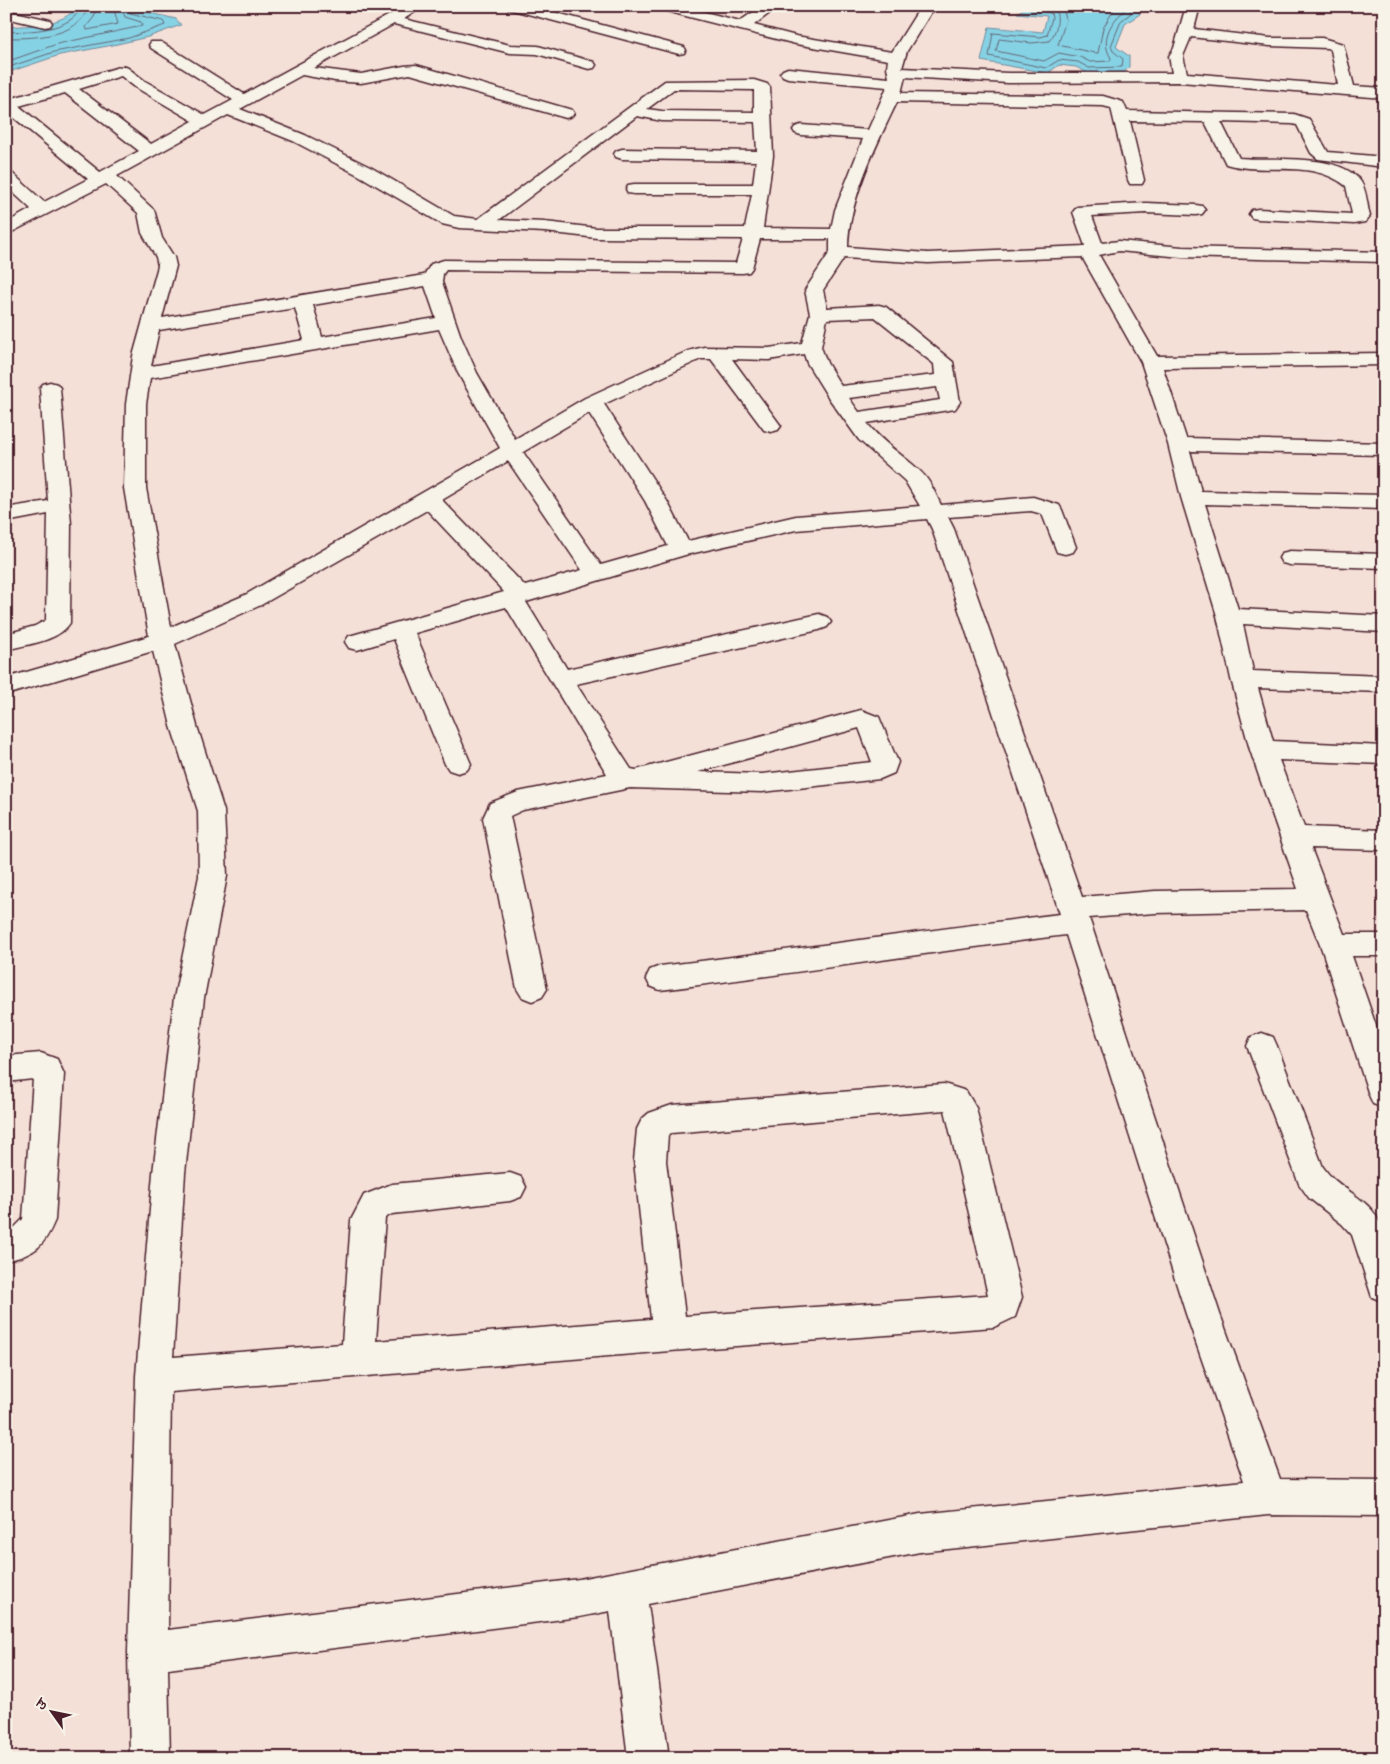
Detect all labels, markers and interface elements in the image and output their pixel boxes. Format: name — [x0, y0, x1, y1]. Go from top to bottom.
north arrow — [28, 1686, 78, 1736]
text: उ — [30, 1693, 55, 1715]

